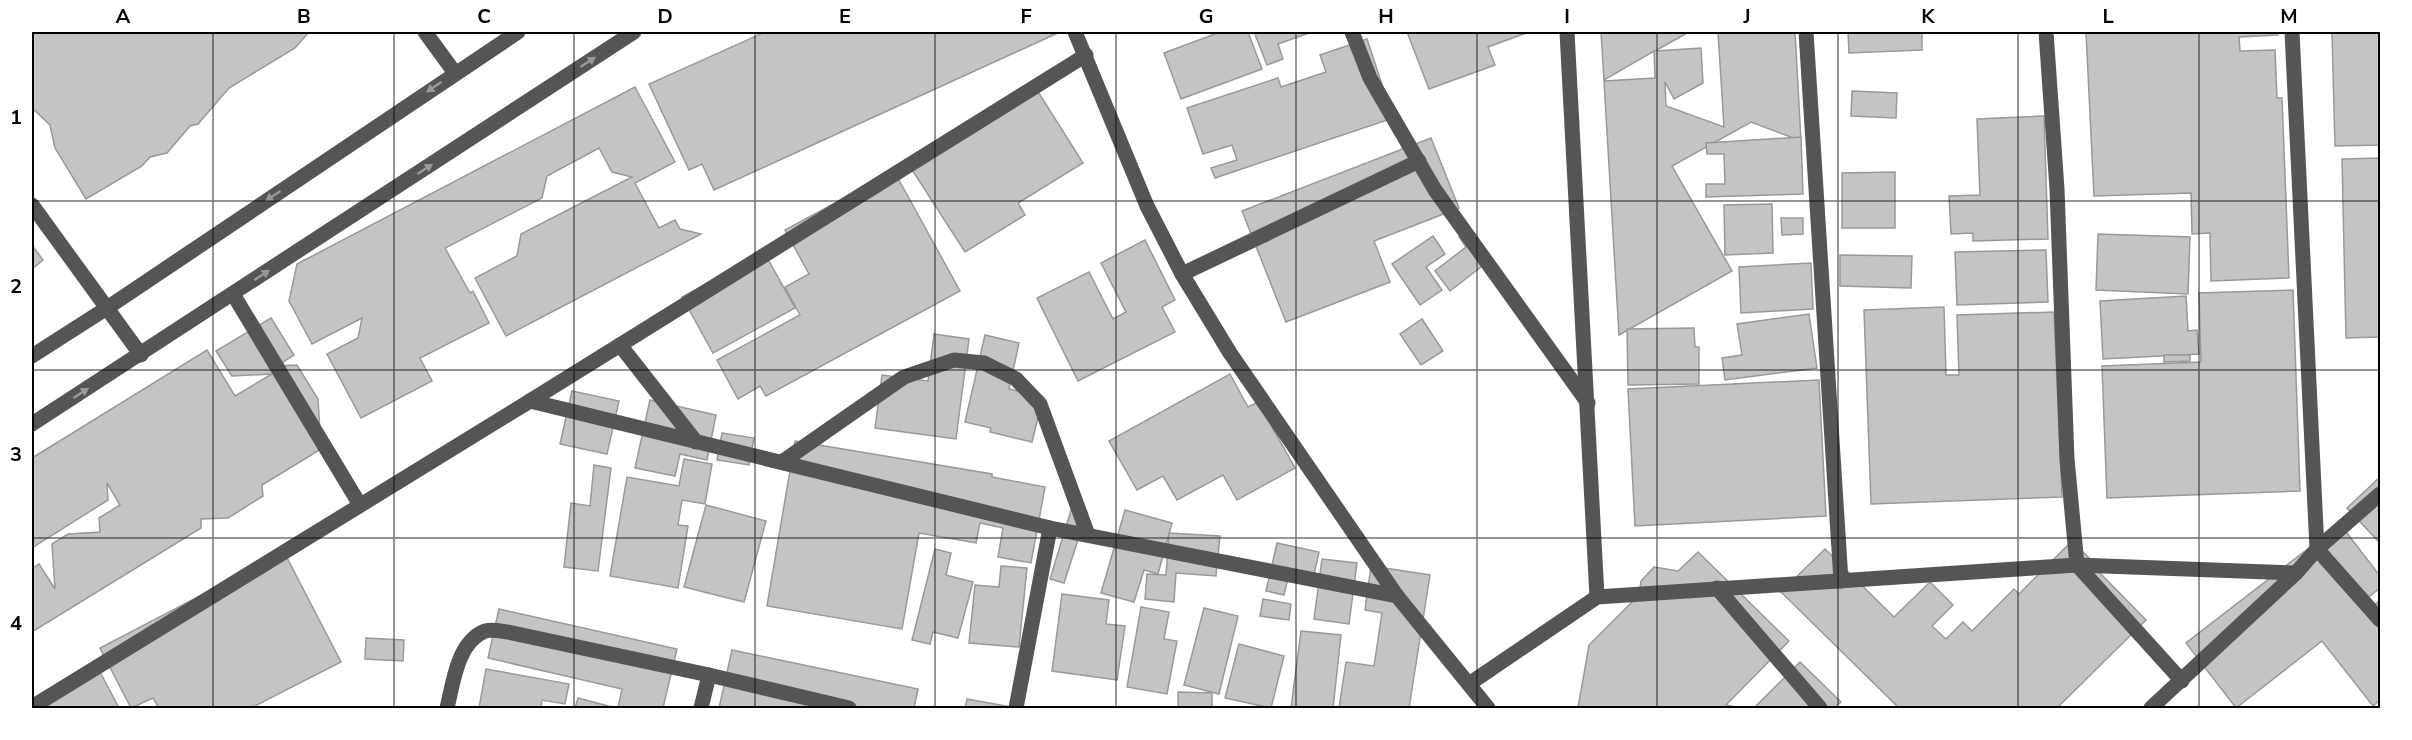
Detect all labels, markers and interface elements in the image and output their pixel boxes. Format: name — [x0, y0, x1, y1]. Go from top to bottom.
text: A — [116, 3, 131, 30]
text: B — [297, 3, 311, 30]
text: C — [477, 3, 491, 30]
text: D — [657, 3, 673, 30]
text: E — [839, 3, 851, 30]
text: F — [1020, 3, 1032, 30]
text: G — [1199, 3, 1213, 30]
text: H — [1378, 3, 1394, 30]
text: I — [1564, 3, 1570, 30]
text: J — [1742, 3, 1751, 30]
text: K — [1921, 3, 1935, 30]
text: L — [2102, 3, 2114, 30]
text: M — [2280, 3, 2298, 30]
one-way arrow — [580, 56, 596, 67]
one-way arrow — [427, 81, 443, 93]
text: 1 — [10, 104, 22, 131]
one-way arrow — [417, 163, 433, 174]
one-way arrow — [265, 190, 281, 202]
one-way arrow — [254, 270, 270, 281]
text: 2 — [10, 273, 22, 300]
one-way arrow — [73, 388, 89, 399]
text: 3 — [10, 441, 22, 468]
text: 4 — [10, 610, 22, 637]

